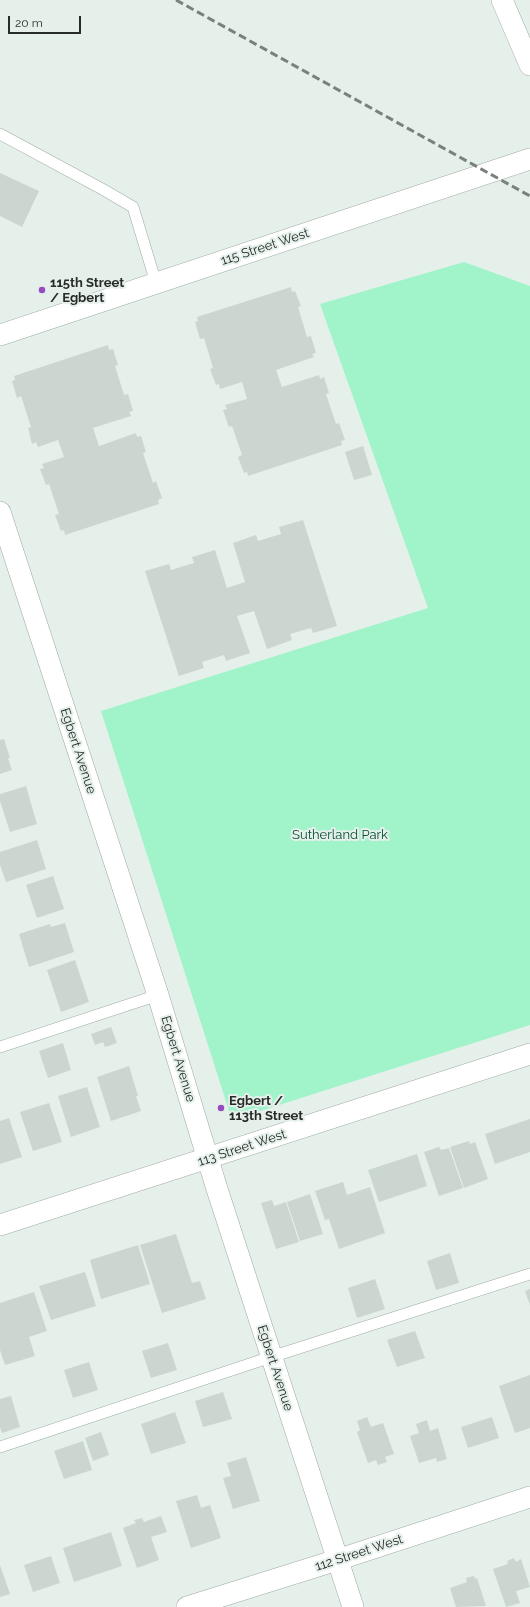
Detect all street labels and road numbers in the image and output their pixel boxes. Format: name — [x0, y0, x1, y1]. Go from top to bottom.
street label: 115 Street West — [219, 225, 311, 269]
street label: Egbert Avenue — [57, 706, 99, 796]
street label: Egbert Avenue — [157, 1014, 199, 1104]
street label: 113 Street West — [196, 1126, 288, 1170]
street label: Egbert Avenue — [254, 1323, 296, 1413]
street label: 112 Street West — [313, 1531, 405, 1575]

